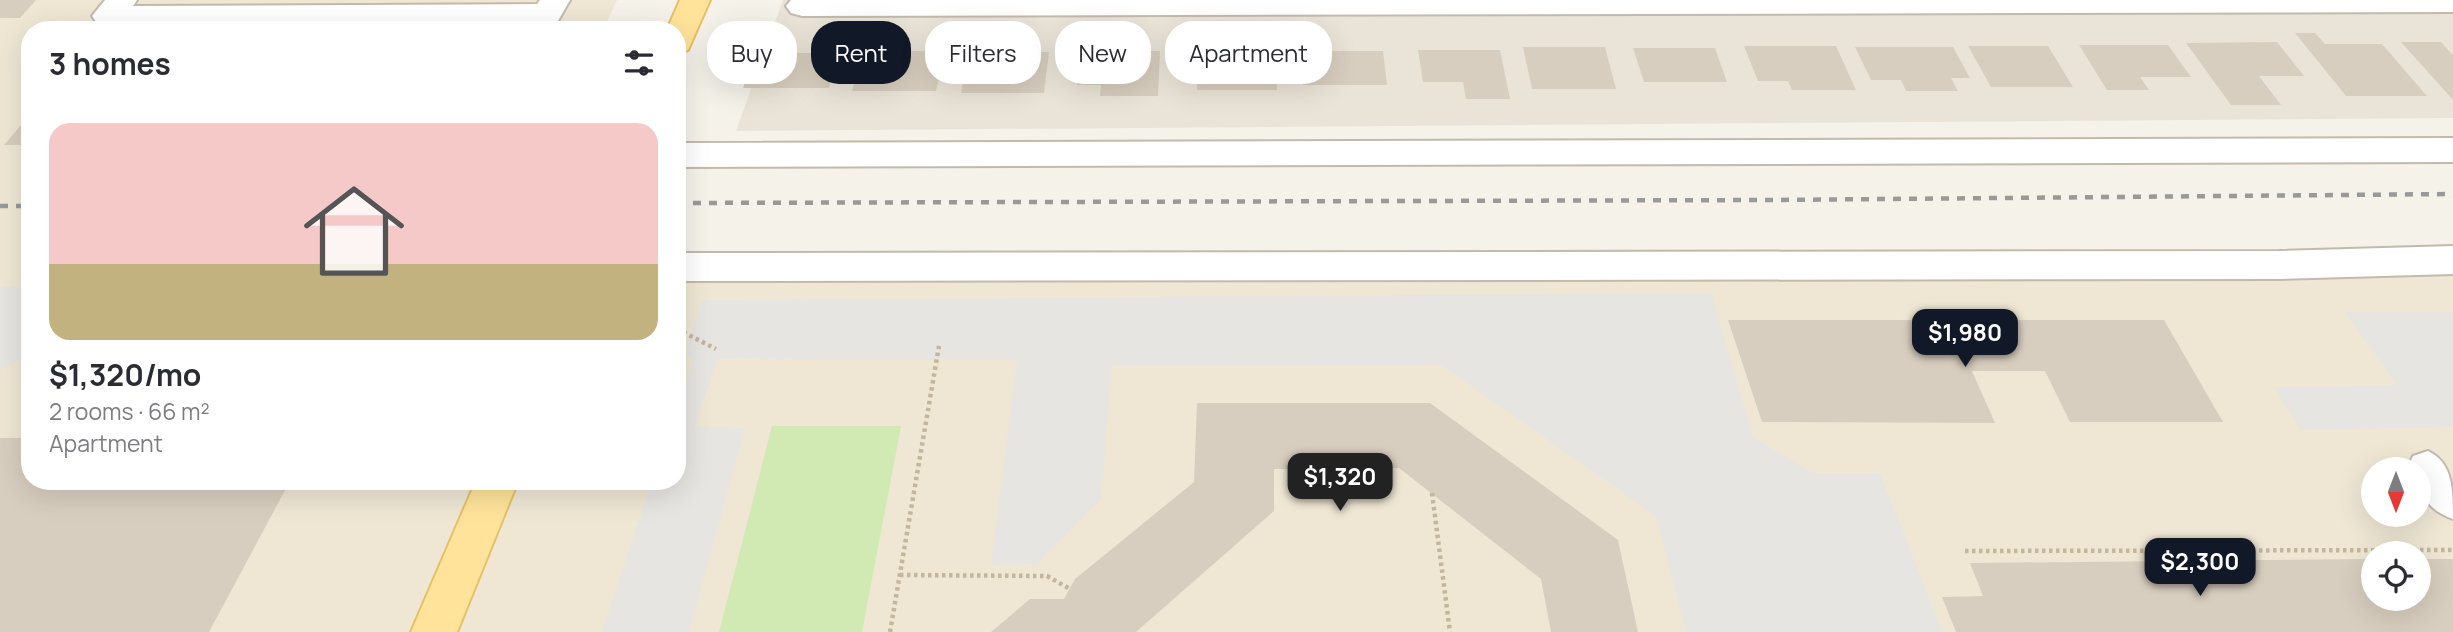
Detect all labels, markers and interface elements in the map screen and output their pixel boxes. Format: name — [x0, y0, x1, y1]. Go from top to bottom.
chip: Buy — [707, 21, 797, 84]
chip: Rent — [811, 21, 911, 84]
chip: Filters — [925, 21, 1041, 84]
chip: New — [1055, 21, 1151, 84]
chip: Apartment — [1165, 21, 1332, 84]
text: 3 homes — [49, 43, 171, 84]
icon: filters — [620, 44, 658, 82]
icon: home — [291, 168, 417, 294]
pin: $1,980 — [1908, 310, 2022, 369]
text: $1,980 — [1928, 316, 2002, 348]
text: $1,320/mo — [49, 354, 201, 395]
text: 2 rooms · 66 m² — [49, 395, 210, 427]
text: Apartment — [49, 427, 163, 459]
pin: $1,320 — [1283, 454, 1397, 513]
north arrow — [2361, 457, 2431, 527]
map controls — [2361, 457, 2431, 611]
text: $1,320 — [1304, 460, 1376, 492]
pin: $2,300 — [2143, 538, 2257, 598]
button: locate — [2361, 541, 2431, 611]
text: $2,300 — [2161, 545, 2239, 577]

